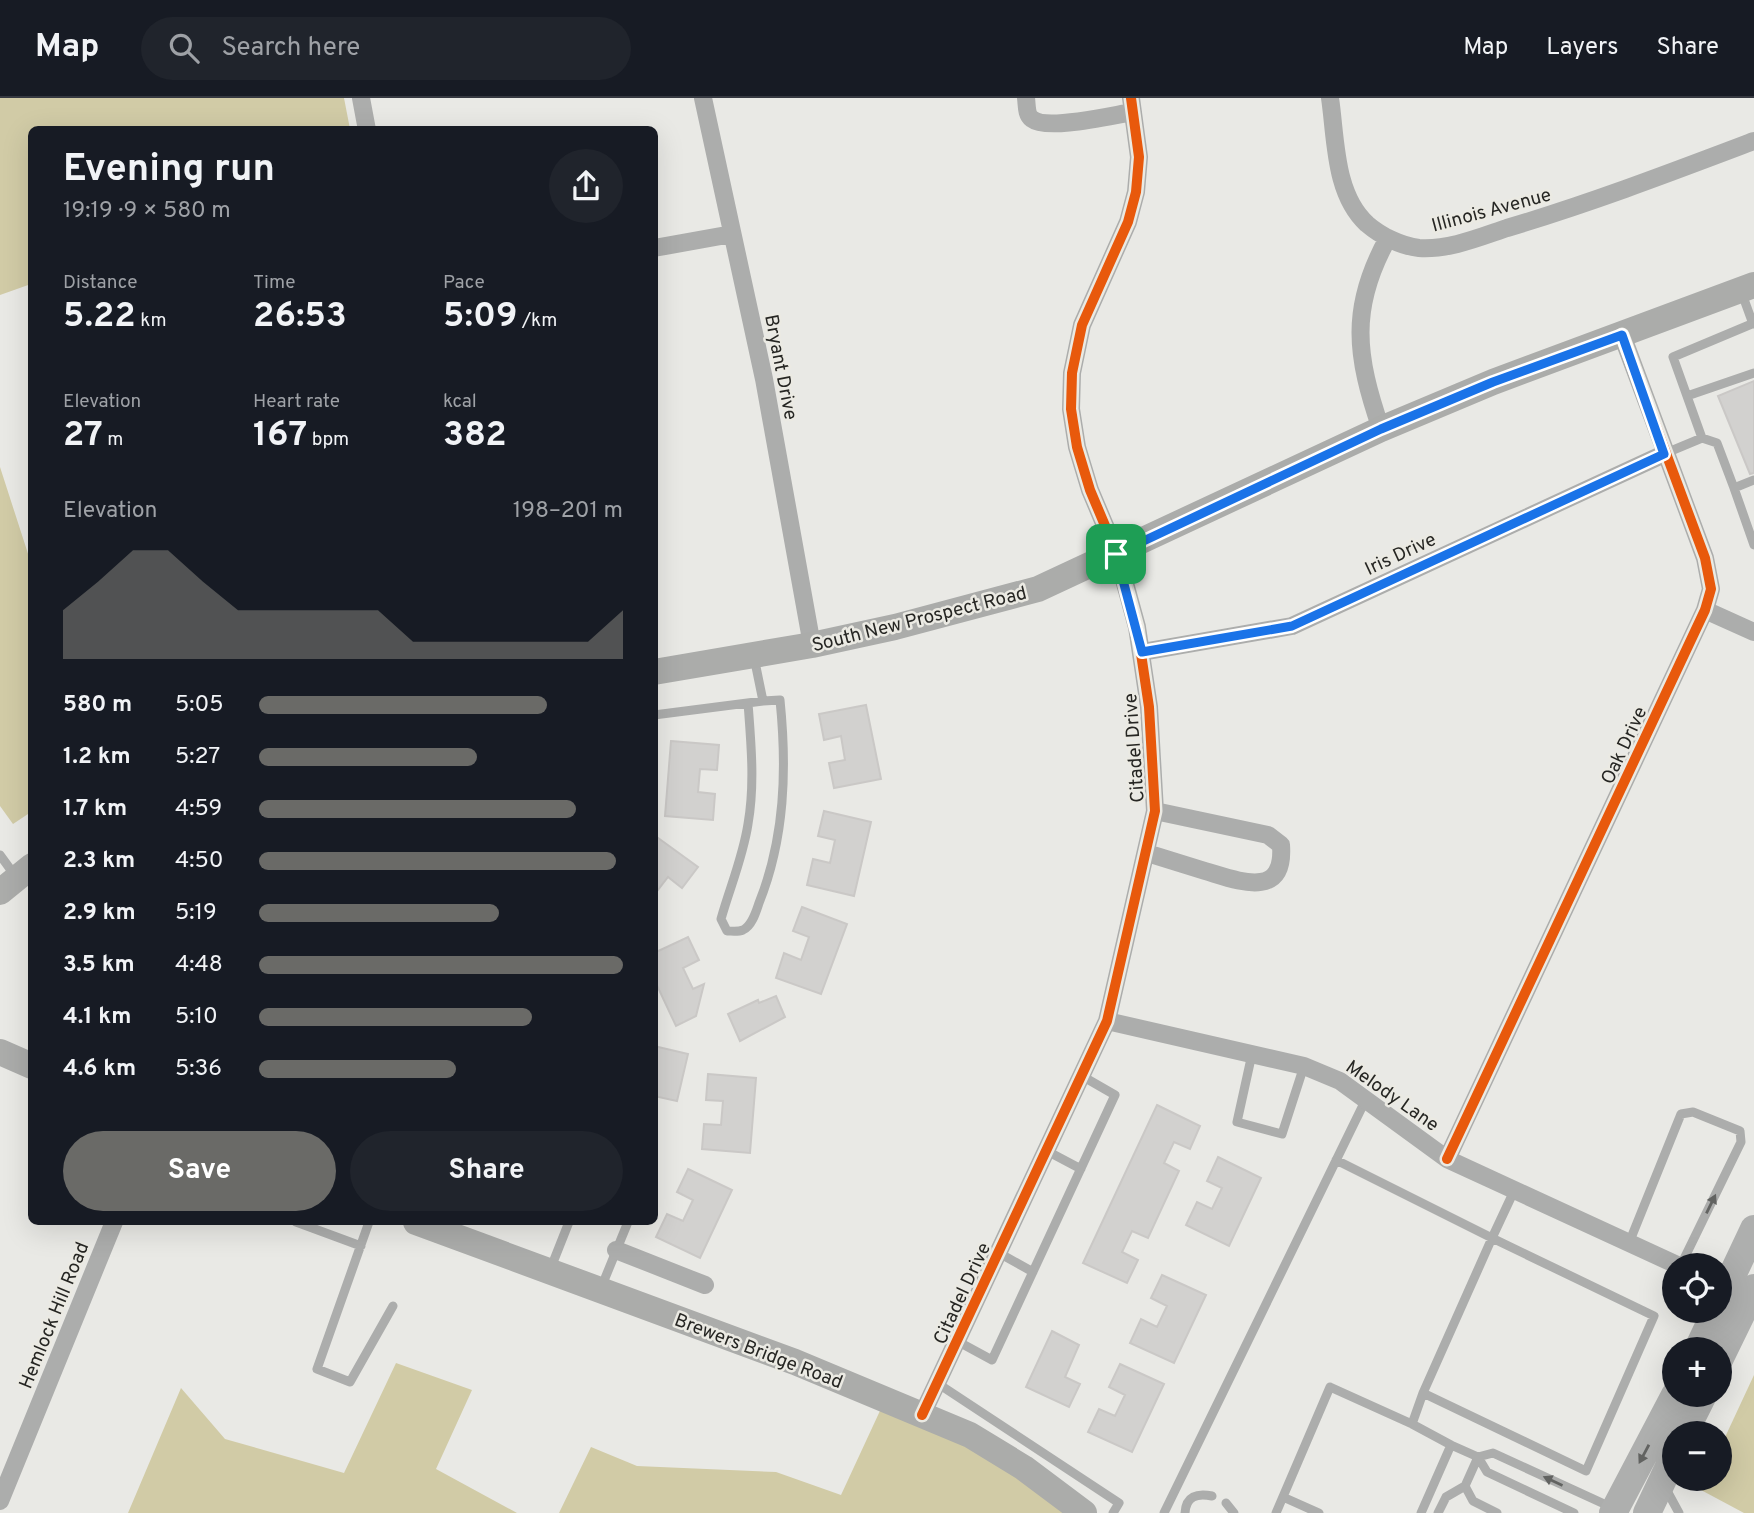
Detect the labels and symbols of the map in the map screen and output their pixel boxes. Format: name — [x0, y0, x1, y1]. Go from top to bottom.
street label: Illinois Avenue — [1429, 183, 1554, 238]
street label: Bryant Drive — [758, 313, 802, 422]
pin — [1086, 524, 1146, 584]
street label: Iris Drive — [1361, 528, 1440, 582]
street label: South New Prospect Road — [810, 582, 1029, 658]
street label: Citadel Drive — [1119, 692, 1151, 803]
street label: Oak Drive — [1596, 703, 1653, 789]
street label: Melody Lane — [1340, 1056, 1443, 1138]
one-way arrow — [1706, 1194, 1717, 1214]
street label: Hemlock Hill Road — [14, 1239, 95, 1393]
street label: Citadel Drive — [929, 1239, 997, 1349]
street label: Brewers Bridge Road — [671, 1309, 846, 1395]
one-way arrow — [1638, 1444, 1649, 1464]
one-way arrow — [1543, 1475, 1563, 1487]

